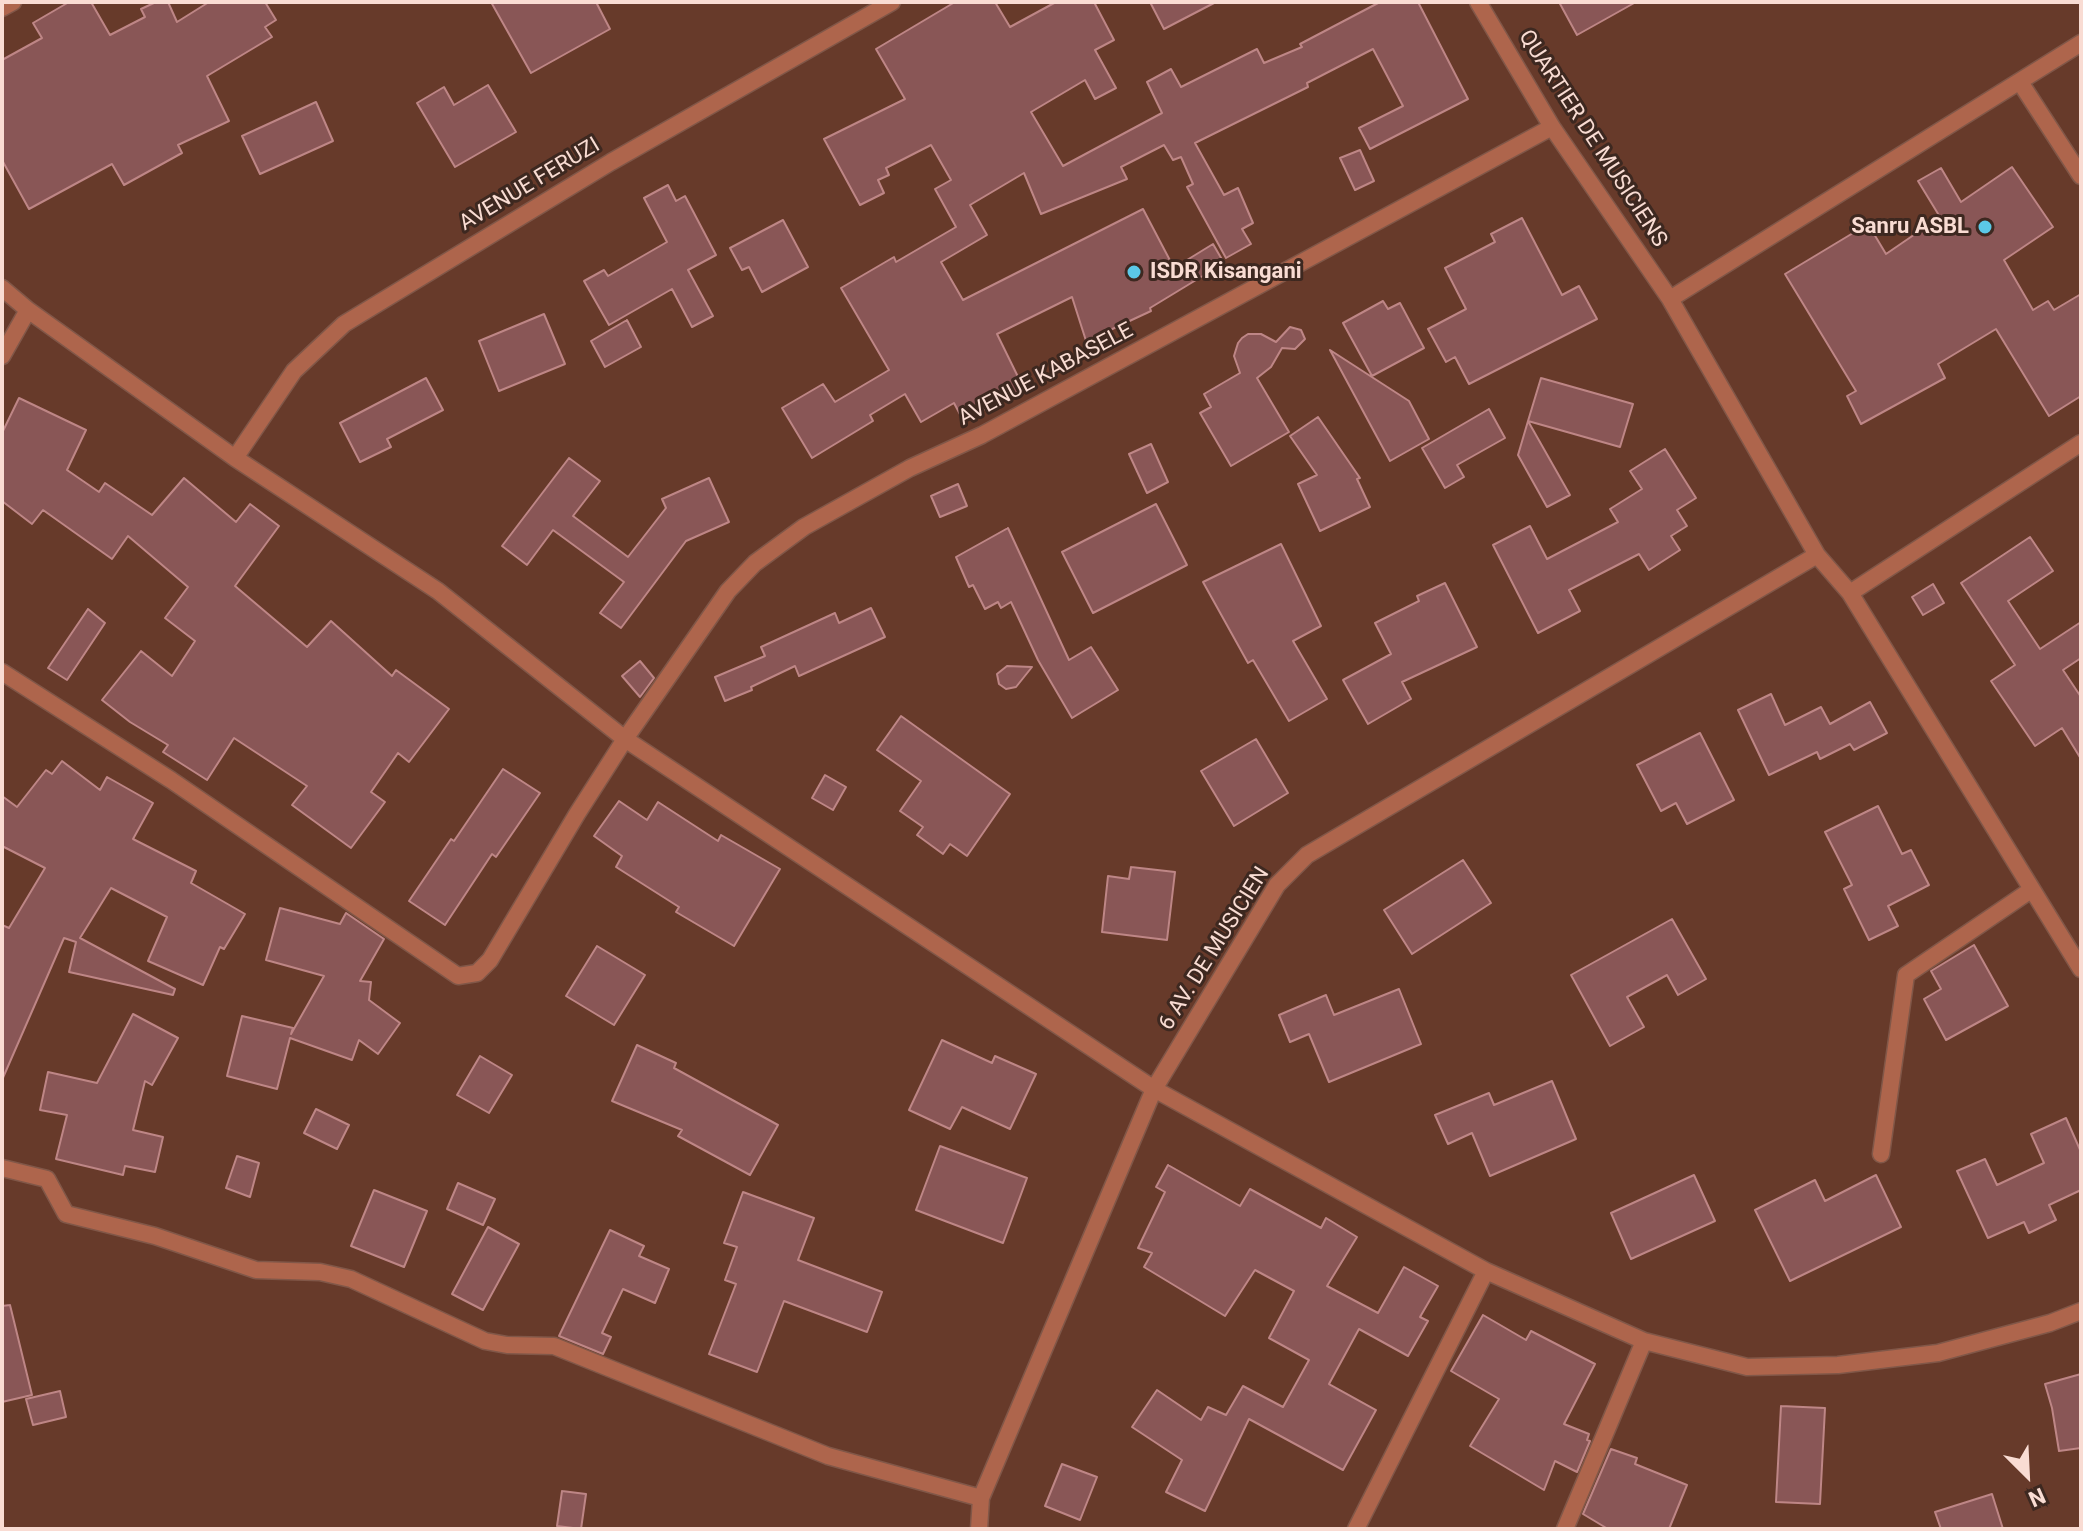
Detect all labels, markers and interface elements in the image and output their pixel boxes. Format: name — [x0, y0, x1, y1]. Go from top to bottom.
street label: QUARTIER DE MUSICIENS — [1512, 26, 1672, 252]
street label: AVENUE FERUZI — [455, 133, 605, 237]
place label: Sanru ASBL — [1851, 214, 1969, 240]
marker: Sanru ASBL — [1976, 218, 1994, 236]
place label: ISDR Kisangani — [1150, 259, 1302, 285]
marker: ISDR Kisangani — [1125, 263, 1143, 281]
street label: AVENUE KABASELE — [954, 318, 1138, 432]
street label: 6 AV. DE MUSICIEN — [1154, 862, 1276, 1036]
north arrow — [1987, 1435, 2067, 1515]
text: N — [2025, 1483, 2049, 1512]

